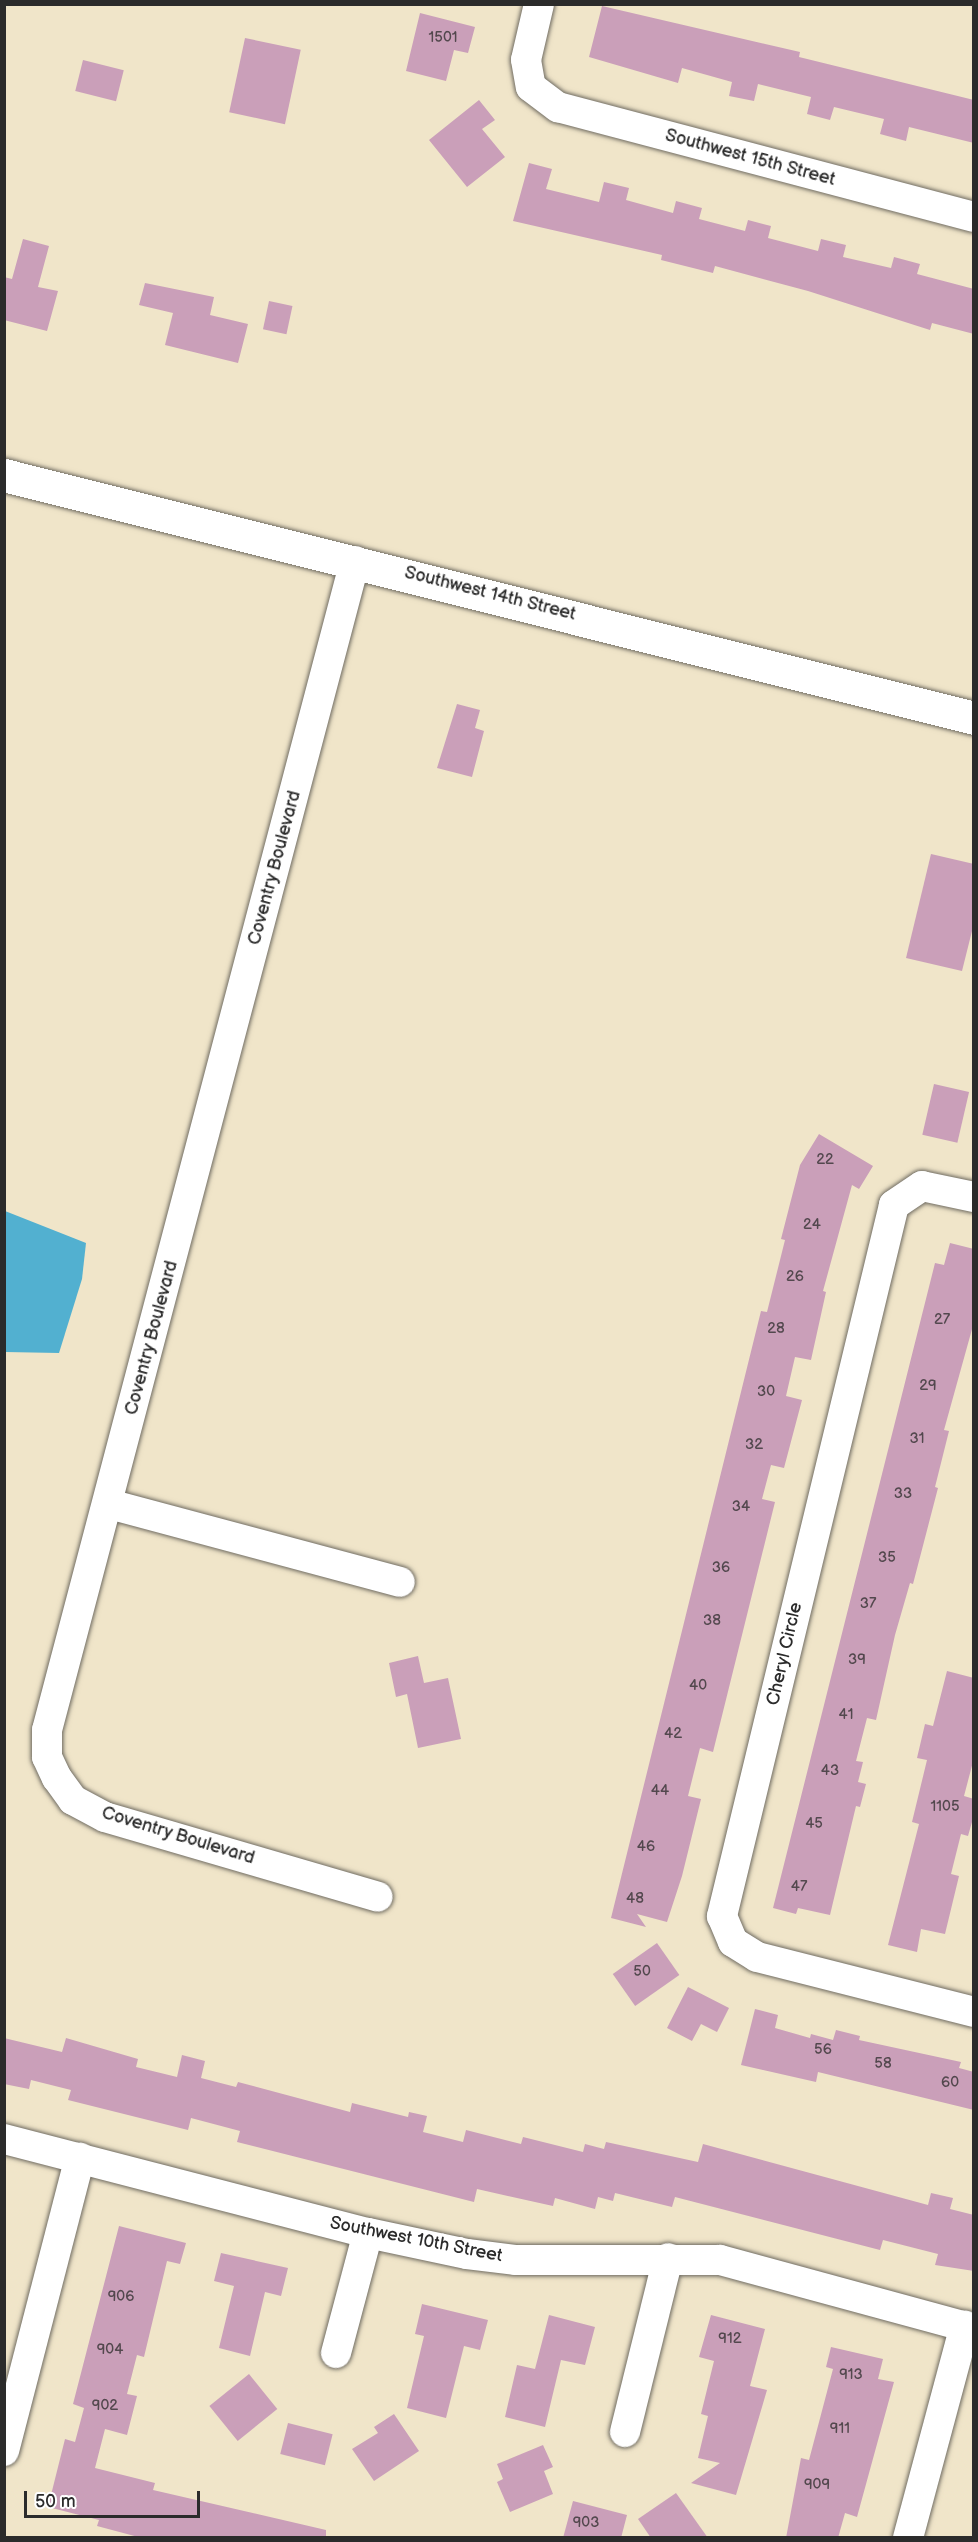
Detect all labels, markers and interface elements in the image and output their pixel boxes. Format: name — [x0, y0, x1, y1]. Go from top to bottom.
house number: 1501 — [428, 29, 458, 47]
street label: Southwest 15th Street — [663, 125, 837, 191]
street label: Southwest 14th Street — [402, 562, 578, 626]
street label: Coventry Boulevard — [244, 788, 306, 948]
house number: 22 — [816, 1151, 834, 1169]
house number: 24 — [803, 1216, 821, 1234]
street label: Coventry Boulevard — [121, 1258, 183, 1418]
house number: 26 — [786, 1268, 804, 1286]
house number: 27 — [934, 1311, 950, 1329]
house number: 28 — [767, 1320, 785, 1338]
house number: 29 — [919, 1377, 937, 1395]
house number: 30 — [757, 1383, 775, 1401]
house number: 31 — [909, 1430, 925, 1448]
house number: 32 — [745, 1436, 763, 1454]
house number: 33 — [894, 1485, 912, 1503]
house number: 34 — [732, 1498, 750, 1516]
house number: 35 — [878, 1549, 896, 1567]
house number: 36 — [712, 1559, 730, 1577]
house number: 37 — [860, 1595, 876, 1613]
street label: Cheryl Circle — [763, 1600, 807, 1708]
house number: 38 — [703, 1612, 721, 1630]
house number: 39 — [848, 1651, 866, 1669]
house number: 40 — [689, 1677, 707, 1695]
house number: 41 — [839, 1706, 853, 1724]
house number: 42 — [664, 1725, 682, 1743]
house number: 43 — [821, 1762, 839, 1780]
house number: 44 — [651, 1782, 669, 1800]
house number: 1105 — [930, 1798, 960, 1816]
street label: Coventry Boulevard — [98, 1802, 258, 1870]
house number: 45 — [805, 1815, 823, 1833]
house number: 46 — [637, 1838, 655, 1856]
house number: 47 — [791, 1878, 807, 1896]
house number: 48 — [626, 1890, 644, 1908]
house number: 50 — [633, 1963, 651, 1981]
house number: 56 — [814, 2041, 832, 2059]
house number: 58 — [874, 2055, 892, 2073]
house number: 60 — [941, 2074, 959, 2092]
street label: Southwest 10th Street — [328, 2213, 504, 2267]
house number: 906 — [108, 2288, 134, 2306]
house number: 912 — [718, 2330, 742, 2348]
house number: 904 — [97, 2341, 123, 2359]
house number: 913 — [839, 2366, 863, 2384]
house number: 902 — [92, 2397, 118, 2415]
house number: 911 — [830, 2420, 850, 2438]
house number: 909 — [804, 2476, 830, 2494]
scale bar — [27, 2479, 202, 2517]
text: 50 m — [35, 2491, 76, 2512]
house number: 903 — [573, 2514, 599, 2532]

